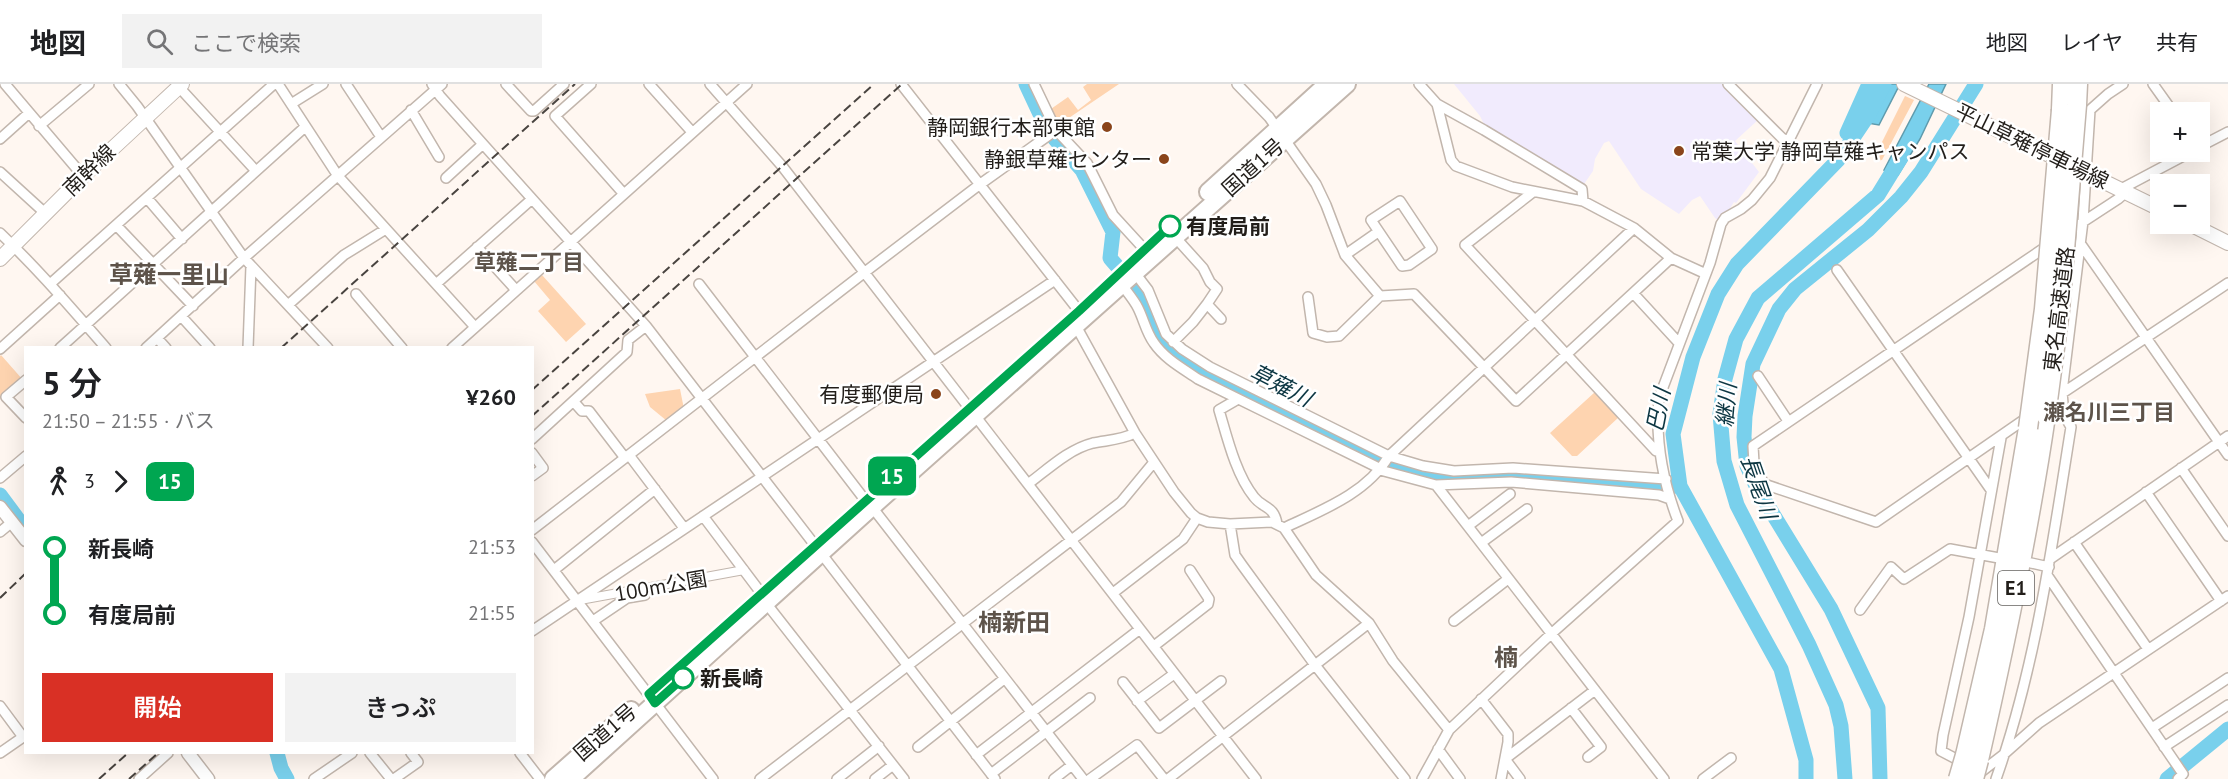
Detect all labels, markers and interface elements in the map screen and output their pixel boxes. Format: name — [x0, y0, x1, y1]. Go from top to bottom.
search box — [122, 14, 542, 68]
text: 地図 — [30, 24, 86, 61]
icon: search — [143, 25, 176, 58]
text: ここで検索 — [191, 29, 301, 57]
text: 地図 — [1986, 29, 2028, 56]
text: レイヤ — [2061, 29, 2123, 56]
text: 共有 — [2156, 29, 2198, 56]
street label: 平山草薙停車場線 — [1951, 97, 2113, 195]
map controls — [2150, 102, 2210, 234]
button: + — [2150, 102, 2210, 162]
place label: 静岡銀行本部東館 — [927, 114, 1095, 141]
marker: 静岡銀行本部東館 — [1100, 120, 1114, 134]
street label: 国道1号 — [1216, 132, 1290, 202]
street label: 南幹線 — [57, 138, 121, 202]
place label: 常葉大学 静岡草薙キャンパス — [1691, 138, 1970, 165]
marker: 常葉大学 静岡草薙キャンパス — [1672, 144, 1686, 158]
place label: 静銀草薙センター — [984, 146, 1152, 173]
marker: 静銀草薙センター — [1157, 152, 1171, 166]
button: − — [2150, 174, 2210, 234]
place label: 有度局前 — [1186, 213, 1270, 240]
marker: 有度局前 — [1159, 215, 1181, 237]
street label: 東名高速道路 — [2038, 245, 2080, 373]
district label: 草薙二丁目 — [474, 248, 584, 276]
district label: 草薙一里山 — [109, 259, 229, 290]
water label: 草薙川 — [1245, 358, 1319, 413]
text: 5 分 — [42, 361, 102, 404]
water label: 継川 — [1710, 380, 1742, 428]
place label: 有度郵便局 — [819, 381, 924, 408]
text: ¥260 — [466, 383, 516, 411]
water label: 巴川 — [1640, 384, 1676, 434]
marker: 有度郵便局 — [929, 387, 943, 401]
district label: 瀬名川三丁目 — [2043, 398, 2175, 426]
text: 21:50 – 21:55 · バス — [42, 408, 215, 434]
water label: 長尾川 — [1735, 451, 1784, 525]
line badge: 15 — [865, 456, 919, 496]
text: 15 — [880, 463, 904, 490]
icon: walk — [42, 465, 75, 498]
icon: forward — [104, 465, 137, 498]
text: 3 — [84, 468, 95, 494]
text: 15 — [158, 468, 182, 495]
text: 21:53 — [468, 534, 516, 560]
text: 新長崎 — [88, 535, 154, 563]
street label: 100m公園 — [613, 565, 709, 607]
road number: E1 — [1998, 571, 2034, 605]
text: 21:55 — [468, 600, 516, 626]
text: 有度局前 — [88, 601, 176, 629]
district label: 楠新田 — [978, 607, 1050, 638]
district label: 楠 — [1494, 642, 1518, 673]
place label: 新長崎 — [700, 665, 763, 692]
marker: 新長崎 — [672, 667, 694, 689]
button: 開始 — [42, 673, 273, 742]
button: きっぷ — [285, 673, 516, 742]
street label: 国道1号 — [568, 697, 642, 767]

